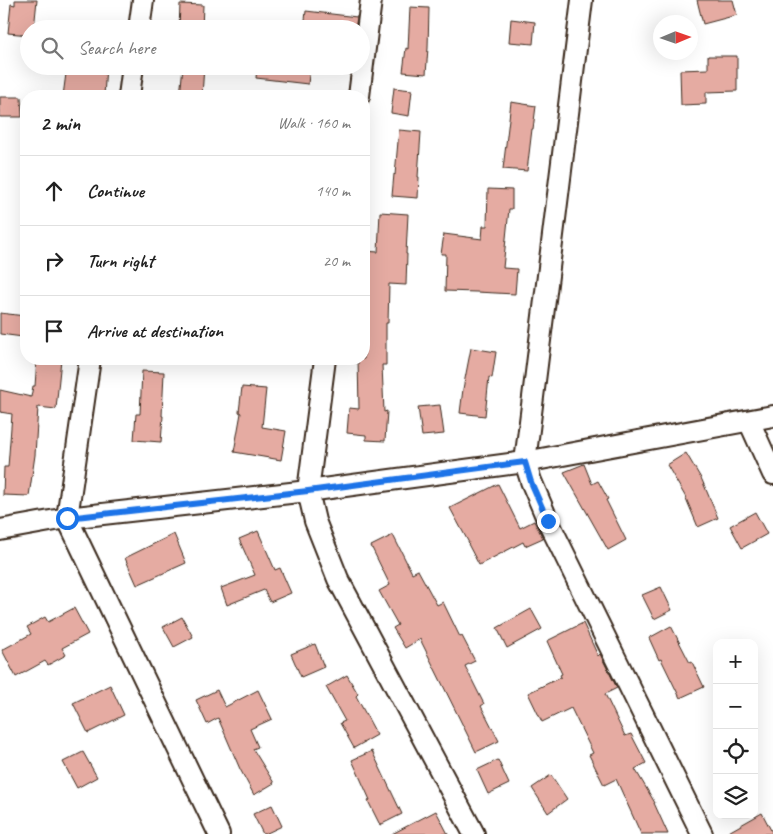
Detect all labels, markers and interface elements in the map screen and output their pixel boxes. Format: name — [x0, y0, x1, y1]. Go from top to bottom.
north arrow — [653, 15, 698, 60]
search box — [20, 20, 370, 75]
icon: search — [38, 34, 66, 62]
text: Search here — [78, 36, 155, 60]
text: 2 min — [40, 110, 80, 136]
text: Walk · 160 m — [278, 113, 350, 133]
icon: ahead — [40, 177, 68, 205]
text: Continue — [87, 179, 144, 203]
text: 140 m — [316, 181, 350, 201]
icon: right — [40, 247, 68, 275]
text: Turn right — [87, 249, 154, 273]
text: 20 m — [323, 251, 350, 271]
icon: arrive — [40, 317, 68, 345]
text: Arrive at destination — [87, 319, 223, 343]
route start — [56, 507, 79, 530]
route end — [537, 510, 560, 533]
map controls — [713, 639, 758, 819]
button: + — [713, 639, 758, 684]
button: − — [713, 684, 758, 729]
button: locate — [713, 729, 758, 774]
button: layers — [713, 774, 758, 819]

